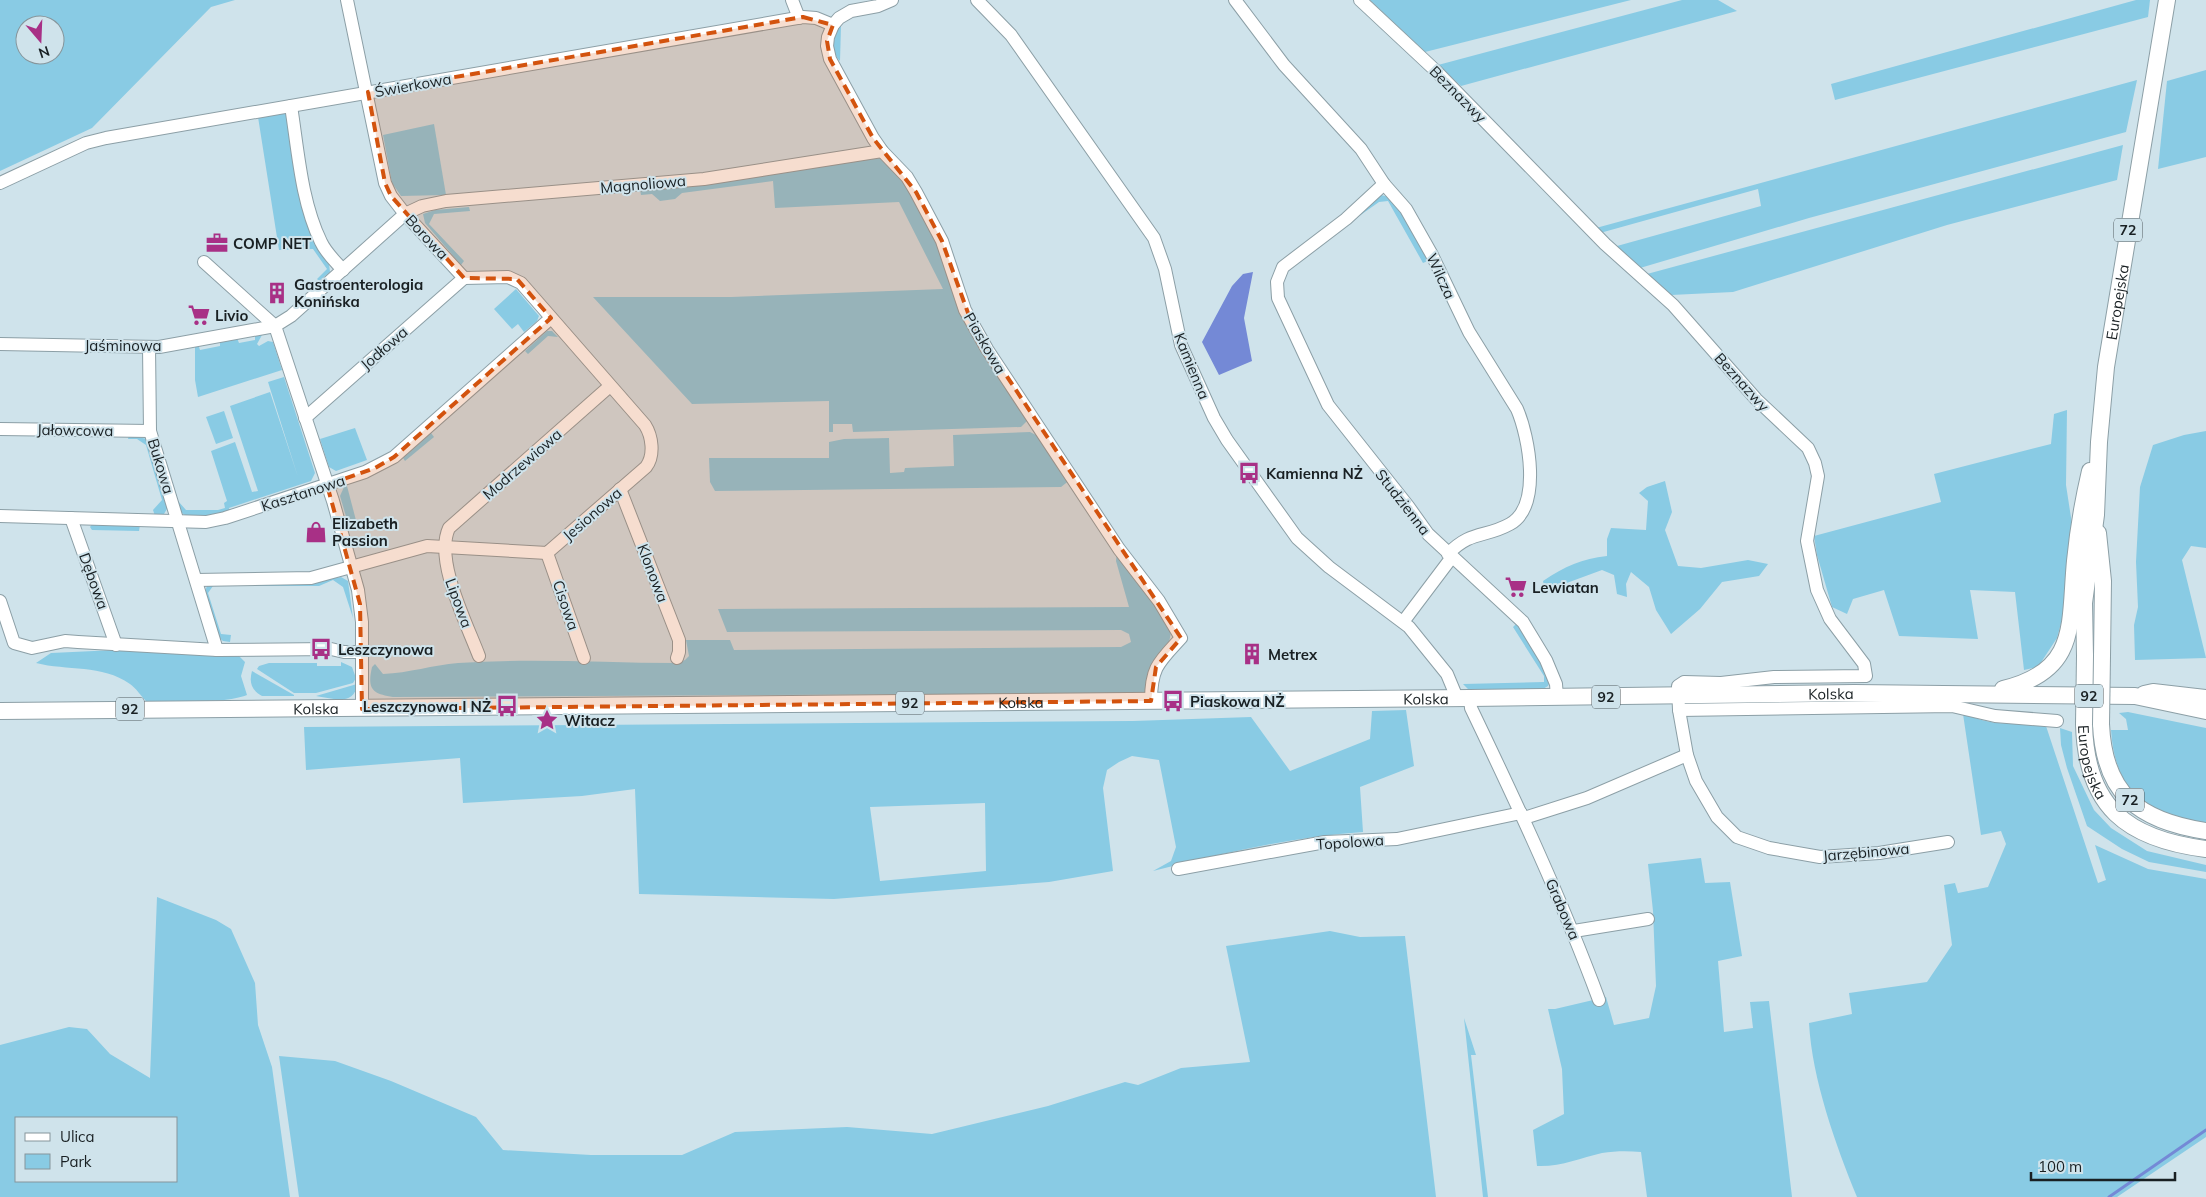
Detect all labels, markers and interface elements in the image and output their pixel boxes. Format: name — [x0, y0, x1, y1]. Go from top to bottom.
north arrow — [15, 15, 65, 65]
text: N — [36, 42, 52, 63]
street label: Beznazwy — [1426, 62, 1490, 126]
street label: Świerkowa — [373, 69, 453, 101]
street label: Magnoliowa — [599, 171, 687, 197]
street label: Borowa — [401, 211, 453, 263]
road number: 72 — [2114, 218, 2142, 242]
office icon: COMP NET — [204, 230, 230, 256]
place label: COMP NET — [233, 234, 312, 253]
street label: Wilcza — [1422, 250, 1460, 302]
street label: Europejska — [2101, 263, 2132, 341]
place label: Gastroenterologia Konińska — [294, 275, 423, 311]
building icon: Gastroenterologia Konińska — [264, 280, 290, 306]
supermarket icon: Livio — [186, 302, 212, 328]
place label: Livio — [215, 306, 248, 325]
street label: Piaskowa — [960, 309, 1010, 377]
street label: Jodłowa — [356, 322, 412, 374]
street label: Kamienna — [1170, 330, 1214, 402]
street label: Jaśminowa — [84, 336, 162, 355]
street label: Beznazwy — [1711, 349, 1773, 415]
street label: Jałowcowa — [37, 420, 113, 440]
street label: Modrzewiowa — [479, 424, 565, 504]
street label: Bukowa — [144, 436, 178, 496]
bus stop icon: Kamienna NŻ — [1236, 460, 1262, 486]
place label: Kamienna NŻ — [1266, 464, 1363, 483]
street label: Studzienna — [1371, 465, 1435, 539]
street label: Kasztanowa — [259, 471, 347, 515]
street label: Jesionowa — [559, 483, 625, 545]
place label: Elizabeth Passion — [332, 514, 398, 550]
shop icon: Elizabeth Passion — [303, 519, 329, 545]
street label: Klonowa — [633, 541, 673, 605]
street label: Dębowa — [75, 550, 113, 612]
supermarket icon: Lewiatan — [1503, 574, 1529, 600]
street label: Lipowa — [441, 576, 477, 630]
street label: Cisowa — [549, 578, 583, 632]
place label: Lewiatan — [1532, 578, 1599, 597]
bus stop icon: Leszczynowa — [308, 636, 334, 662]
place label: Leszczynowa — [338, 640, 433, 659]
building icon: Metrex — [1239, 641, 1265, 667]
place label: Metrex — [1268, 645, 1318, 664]
street label: Kolska — [1808, 684, 1854, 703]
road number: 92 — [2075, 684, 2103, 708]
road number: 92 — [1592, 686, 1620, 709]
bus stop icon: Piaskowa NŻ — [1160, 688, 1186, 714]
street label: Kolska — [1403, 689, 1449, 708]
road number: 92 — [896, 691, 924, 714]
street label: Kolska — [998, 692, 1044, 712]
place label: Piaskowa NŻ — [1190, 692, 1285, 711]
bus stop icon: Leszczynowa I NŻ — [494, 693, 520, 719]
place label: Leszczynowa I NŻ — [363, 697, 491, 716]
road number: 92 — [116, 698, 144, 721]
street label: Kolska — [293, 699, 339, 718]
place icon: Witacz — [534, 707, 560, 733]
place label: Witacz — [564, 711, 615, 730]
street label: Europejska — [2074, 725, 2111, 803]
road number: 72 — [2116, 788, 2144, 812]
street label: Topolowa — [1315, 830, 1385, 854]
street label: Jarzębinowa — [1822, 839, 1910, 865]
street label: Grabowa — [1542, 876, 1584, 942]
legend — [15, 1117, 178, 1182]
text: Ulica — [60, 1127, 94, 1146]
scale bar — [2031, 1150, 2175, 1182]
text: Park — [60, 1152, 92, 1171]
text: 100 m — [2038, 1157, 2082, 1176]

